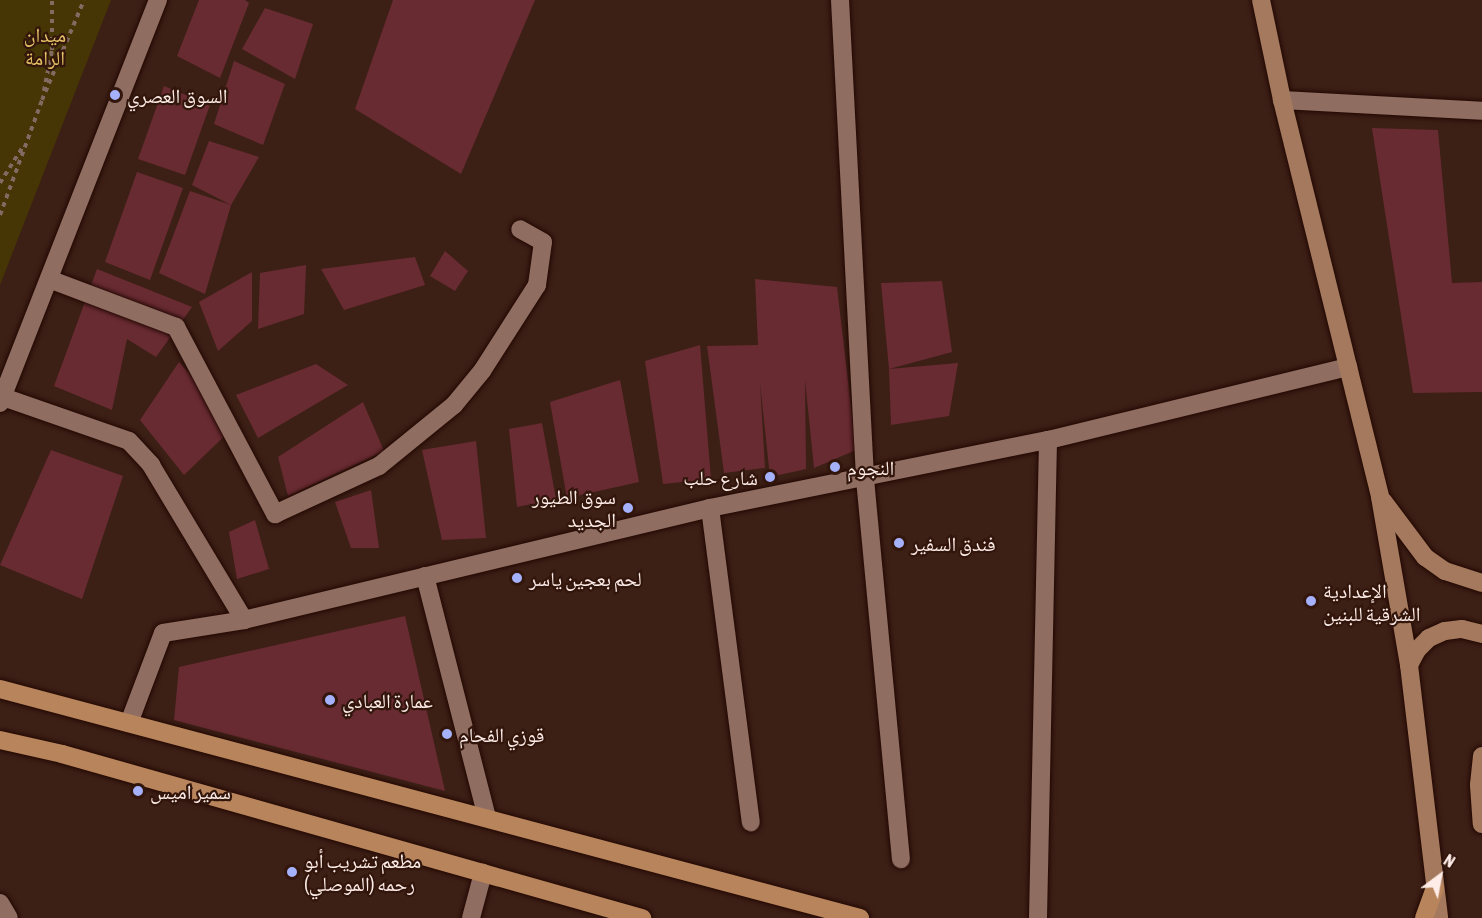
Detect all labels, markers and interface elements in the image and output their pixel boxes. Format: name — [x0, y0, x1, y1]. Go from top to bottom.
park label: ميدان الرامة — [24, 22, 66, 69]
place label: السوق العصري — [127, 83, 228, 107]
marker: السوق العصري — [108, 88, 122, 102]
place label: النجوم — [847, 455, 894, 479]
marker: النجوم — [828, 460, 842, 474]
place label: شارع حلب — [683, 465, 758, 489]
marker: شارع حلب — [763, 470, 777, 484]
place label: سوق الطيور الجديد — [532, 484, 616, 531]
marker: سوق الطيور الجديد — [621, 501, 635, 515]
place label: فندق السفير — [911, 531, 996, 555]
marker: فندق السفير — [892, 536, 906, 550]
place label: لحم بعجين ياسر — [529, 566, 642, 590]
marker: لحم بعجين ياسر — [510, 571, 524, 585]
place label: الإعدادية الشرقية للبنين — [1323, 578, 1420, 625]
marker: الإعدادية الشرقية للبنين — [1304, 594, 1318, 608]
place label: عمارة العبادي — [342, 688, 433, 712]
marker: عمارة العبادي — [323, 693, 337, 707]
place label: قوزي الفحام — [459, 722, 544, 746]
marker: قوزي الفحام — [440, 727, 454, 741]
place label: سمير اميس — [150, 779, 231, 803]
marker: سمير اميس — [131, 784, 145, 798]
north arrow — [1410, 846, 1470, 906]
place label: مطعم تشريب أبو رحمه (الموصلي) — [304, 849, 421, 896]
text: N — [1441, 851, 1458, 871]
marker: مطعم تشريب أبو رحمه (الموصلي) — [285, 865, 299, 879]

